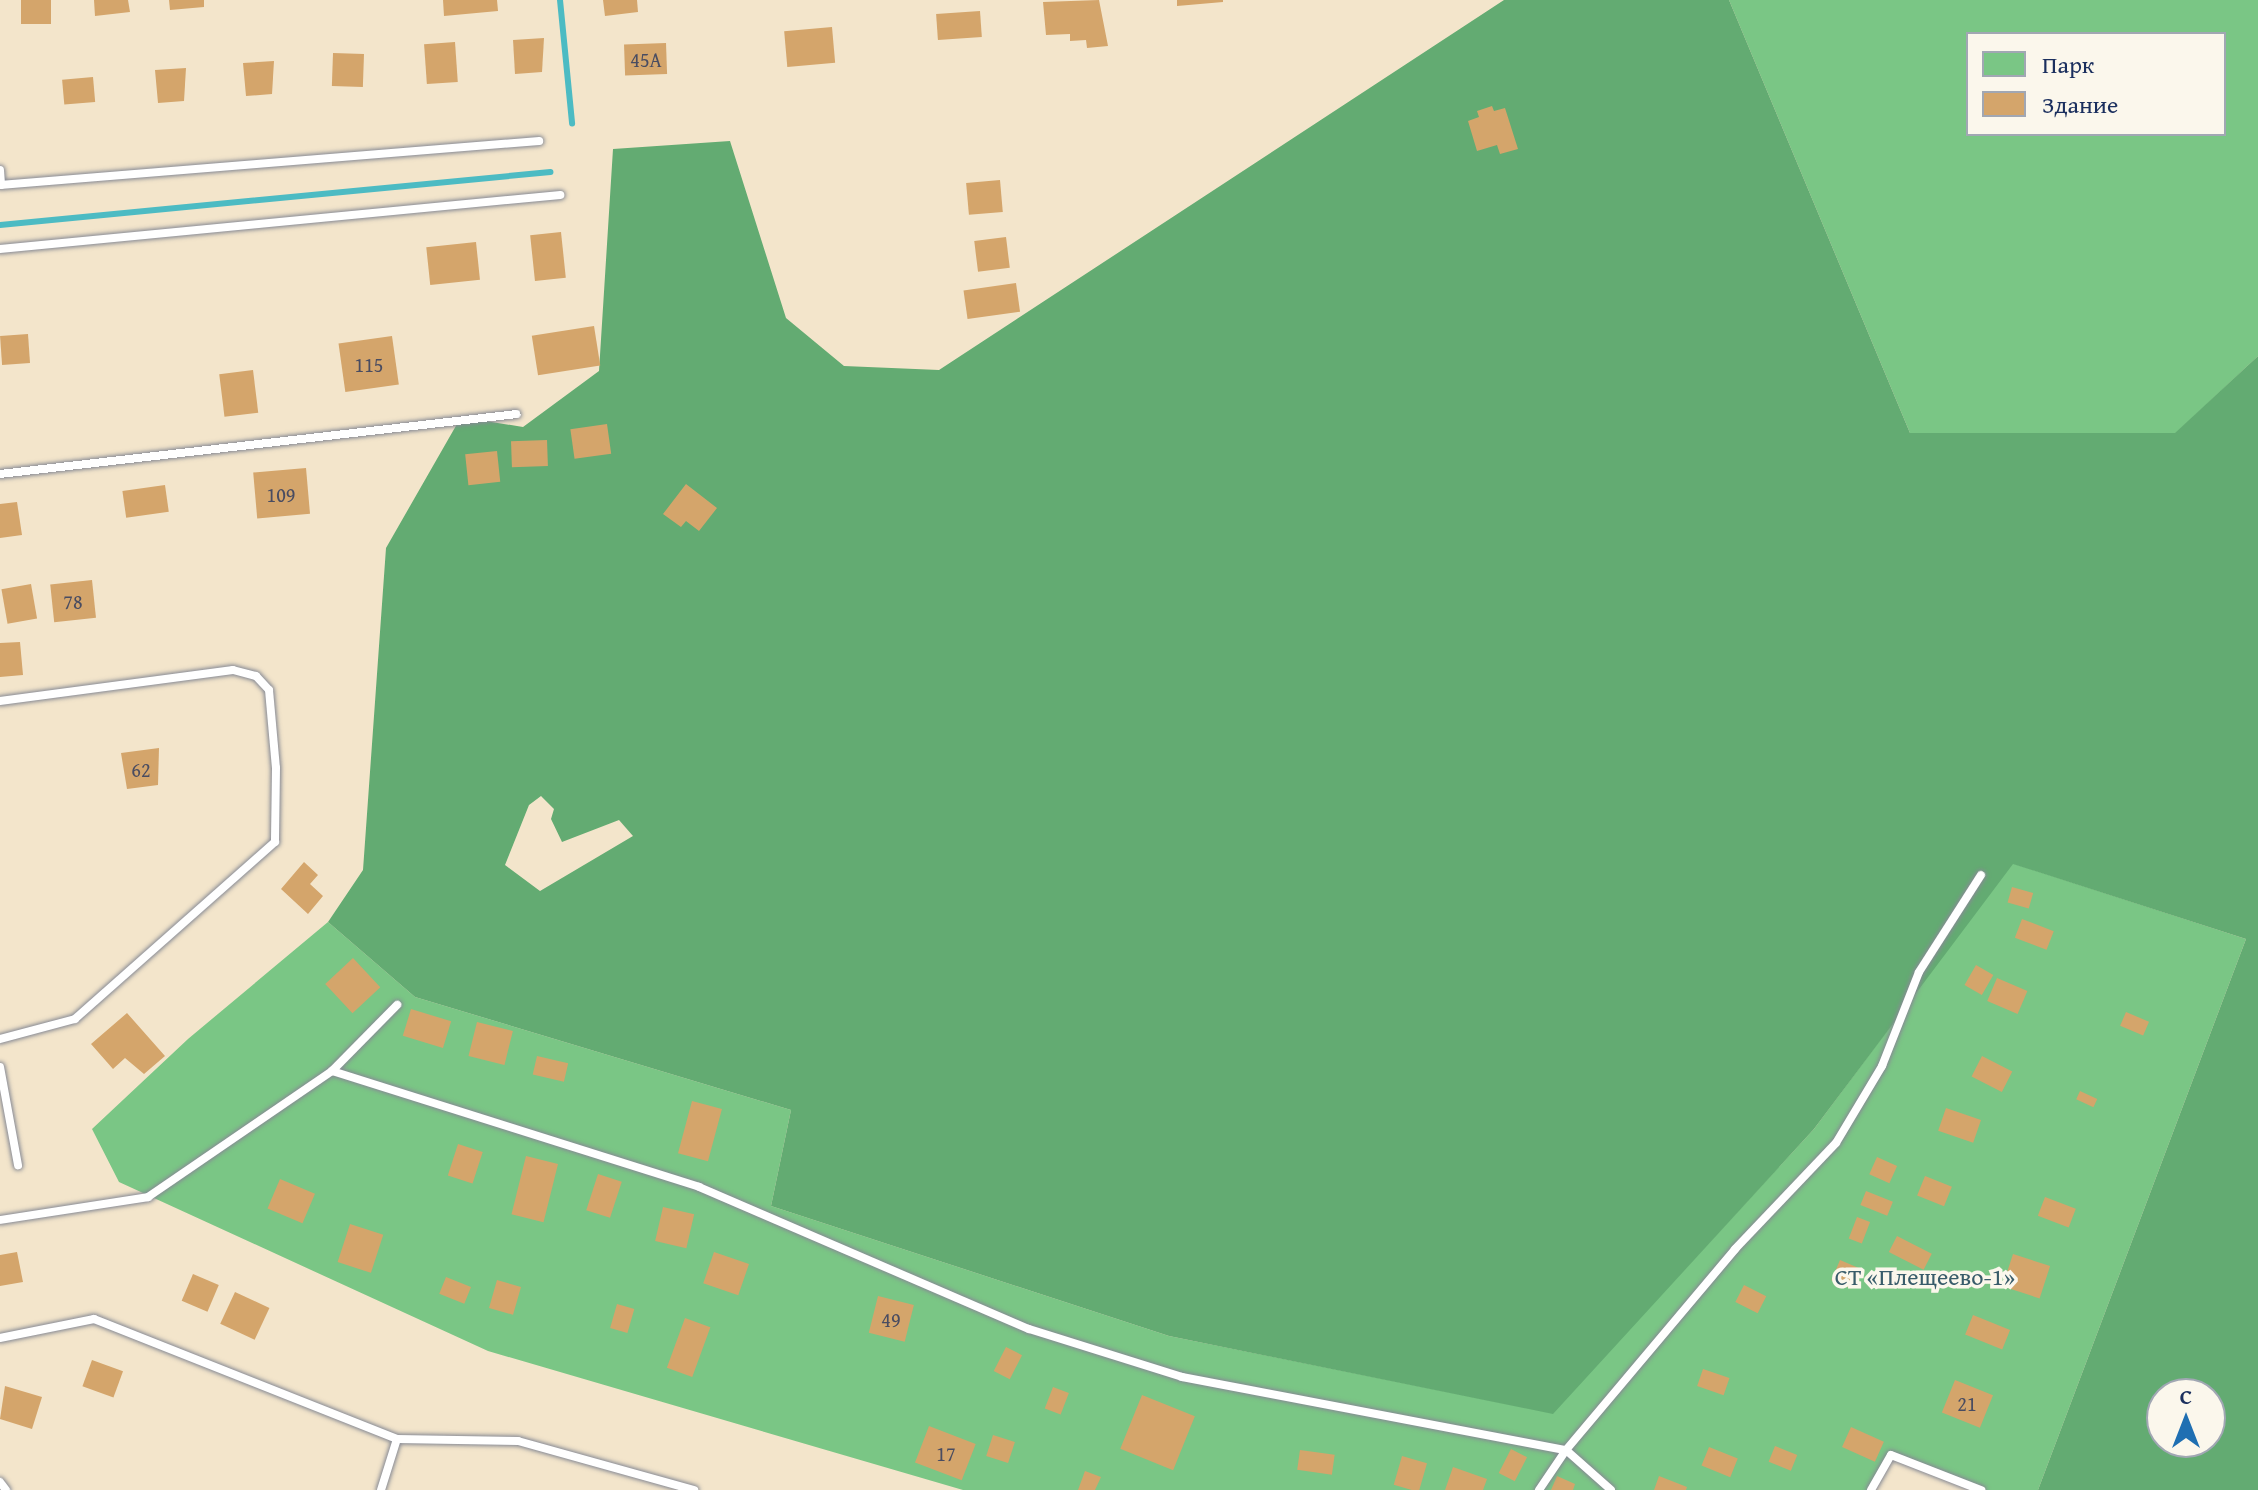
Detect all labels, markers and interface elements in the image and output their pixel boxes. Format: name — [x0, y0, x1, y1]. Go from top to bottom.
legend — [1966, 32, 2226, 136]
house number: 45А — [630, 47, 662, 71]
text: Парк — [2042, 47, 2094, 82]
text: Здание — [2042, 87, 2118, 122]
house number: 115 — [355, 352, 383, 376]
house number: 109 — [267, 482, 295, 506]
house number: 78 — [63, 589, 83, 613]
house number: 62 — [131, 757, 151, 781]
park label: СТ «Плещеево-1» — [1835, 1263, 2015, 1291]
house number: 49 — [881, 1307, 901, 1331]
north arrow — [2146, 1378, 2226, 1458]
text: С — [2180, 1380, 2192, 1412]
house number: 21 — [1957, 1391, 1977, 1415]
house number: 17 — [936, 1441, 956, 1465]

